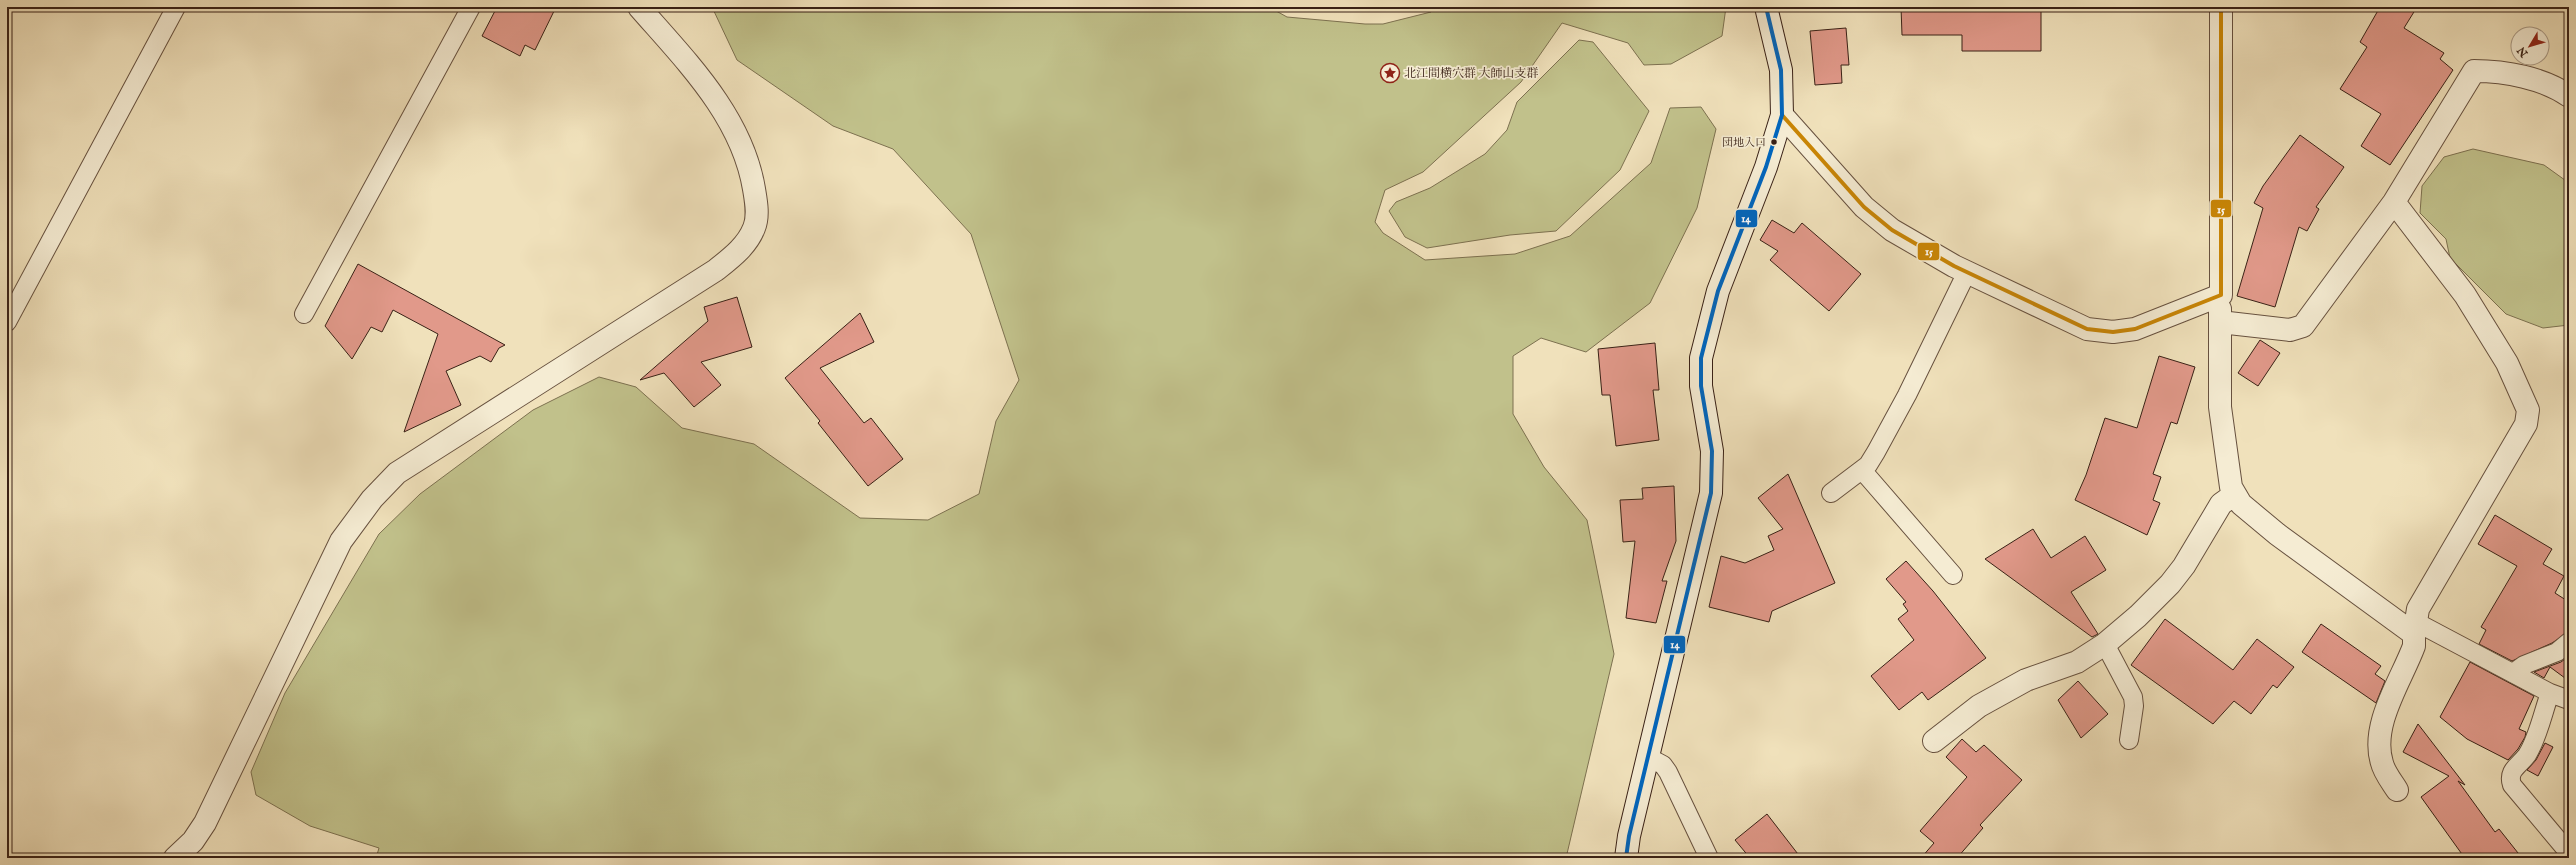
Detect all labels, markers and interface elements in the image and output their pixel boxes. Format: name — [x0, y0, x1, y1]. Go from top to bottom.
north arrow — [2510, 26, 2550, 66]
text: N — [2514, 43, 2532, 60]
place icon: 北江間横穴群 大師山支群 — [1379, 62, 1401, 84]
place label: 北江間横穴群 大師山支群 — [1404, 66, 1539, 81]
place label: 団地入口 — [1722, 136, 1766, 150]
marker: 団地入口 — [1769, 137, 1779, 147]
line badge: 15 — [2210, 199, 2232, 218]
text: 15 — [2217, 203, 2225, 217]
line badge: 14 — [1735, 209, 1758, 228]
text: 14 — [1741, 212, 1751, 226]
line badge: 15 — [1917, 242, 1940, 261]
text: 15 — [1925, 245, 1933, 259]
line badge: 14 — [1663, 635, 1686, 654]
text: 14 — [1670, 638, 1680, 652]

